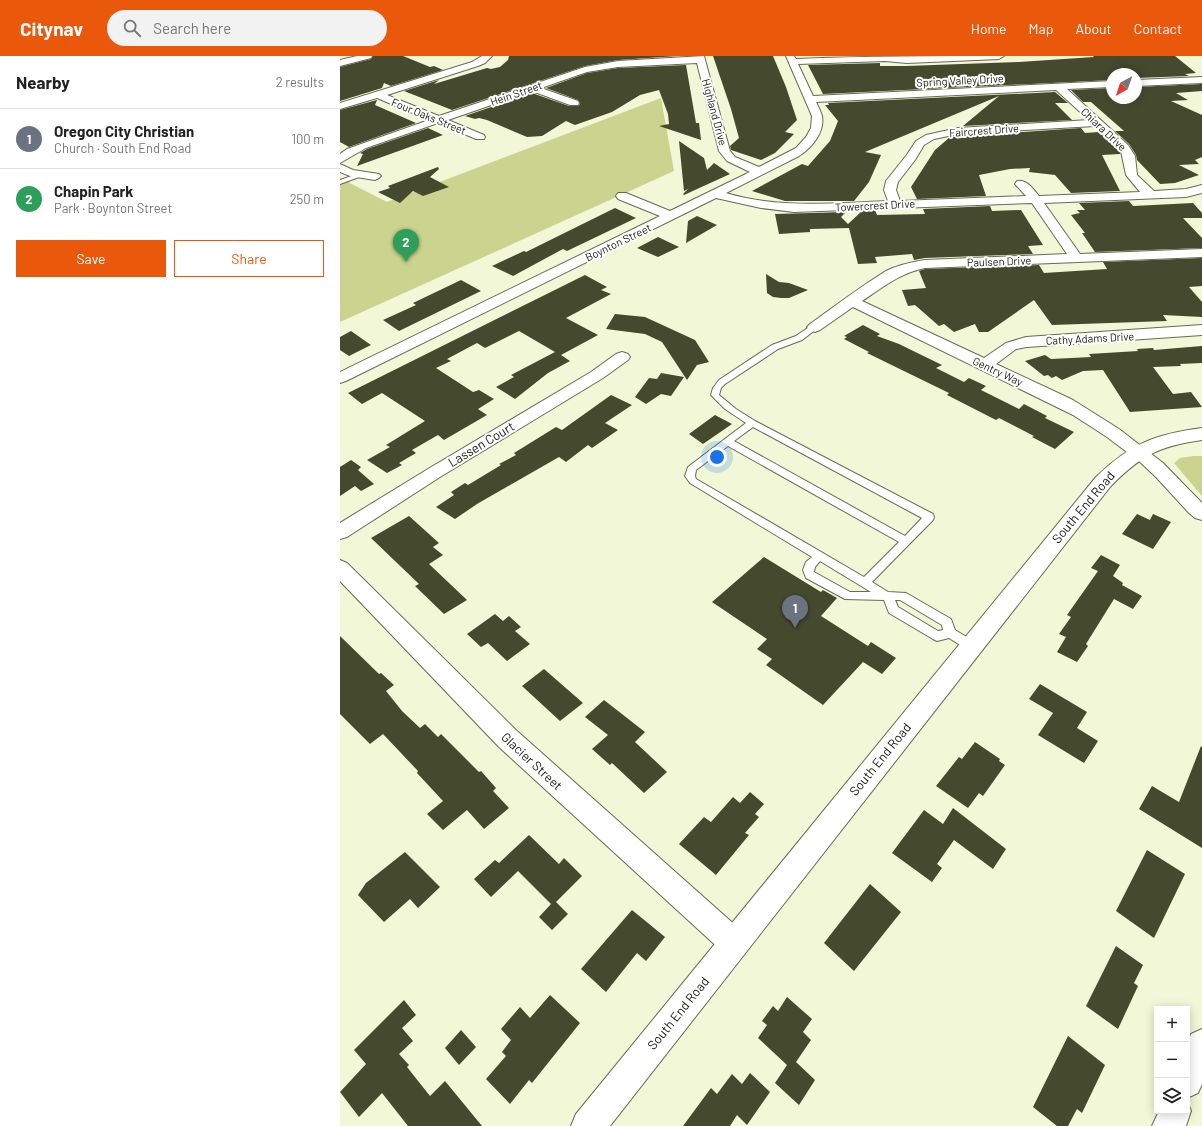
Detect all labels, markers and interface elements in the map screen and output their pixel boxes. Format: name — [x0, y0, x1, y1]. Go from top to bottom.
search box — [107, 10, 387, 46]
text: Citynav — [20, 17, 83, 40]
icon: search — [121, 17, 143, 39]
text: Search here — [153, 19, 231, 37]
text: Home — [971, 20, 1007, 37]
text: Map — [1029, 20, 1053, 37]
text: About — [1075, 20, 1112, 37]
text: Contact — [1134, 20, 1182, 37]
north arrow — [1106, 68, 1142, 104]
street label: Spring Valley Drive — [916, 71, 1004, 89]
text: Nearby — [16, 72, 70, 92]
text: 2 results — [276, 74, 324, 90]
street label: Highland Drive — [700, 77, 730, 147]
street label: Hein Street — [488, 78, 544, 108]
street label: Four Oaks Street — [390, 95, 468, 137]
street label: Chiara Drive — [1079, 105, 1130, 153]
street label: Faircrest Drive — [949, 121, 1019, 139]
text: Oregon City Christian — [54, 122, 194, 140]
text: 1 — [27, 131, 31, 147]
text: 100 m — [291, 131, 324, 147]
text: Church · South End Road — [54, 140, 191, 156]
text: Chapin Park — [54, 182, 133, 200]
text: 2 — [25, 191, 33, 207]
text: 250 m — [290, 191, 324, 207]
street label: Towercrest Drive — [835, 196, 916, 214]
text: Park · Boynton Street — [54, 200, 172, 216]
street label: Boynton Street — [583, 220, 653, 264]
pin: 2 — [393, 229, 419, 262]
button: Save — [16, 240, 166, 277]
button: Share — [174, 240, 324, 277]
street label: Paulsen Drive — [967, 253, 1031, 269]
street label: Cathy Adams Drive — [1045, 329, 1135, 347]
street label: Gentry Way — [971, 354, 1025, 388]
street label: Lassen Court — [445, 418, 517, 470]
your location — [707, 447, 727, 467]
street label: South End Road — [1048, 468, 1118, 546]
pin: 1 — [782, 595, 808, 628]
street label: South End Road — [846, 719, 914, 799]
street label: Glacier Street — [498, 729, 566, 793]
street label: South End Road — [644, 973, 712, 1053]
map controls — [1154, 1006, 1190, 1114]
button: + — [1154, 1006, 1190, 1042]
button: − — [1154, 1042, 1190, 1078]
button: layers — [1154, 1078, 1190, 1114]

